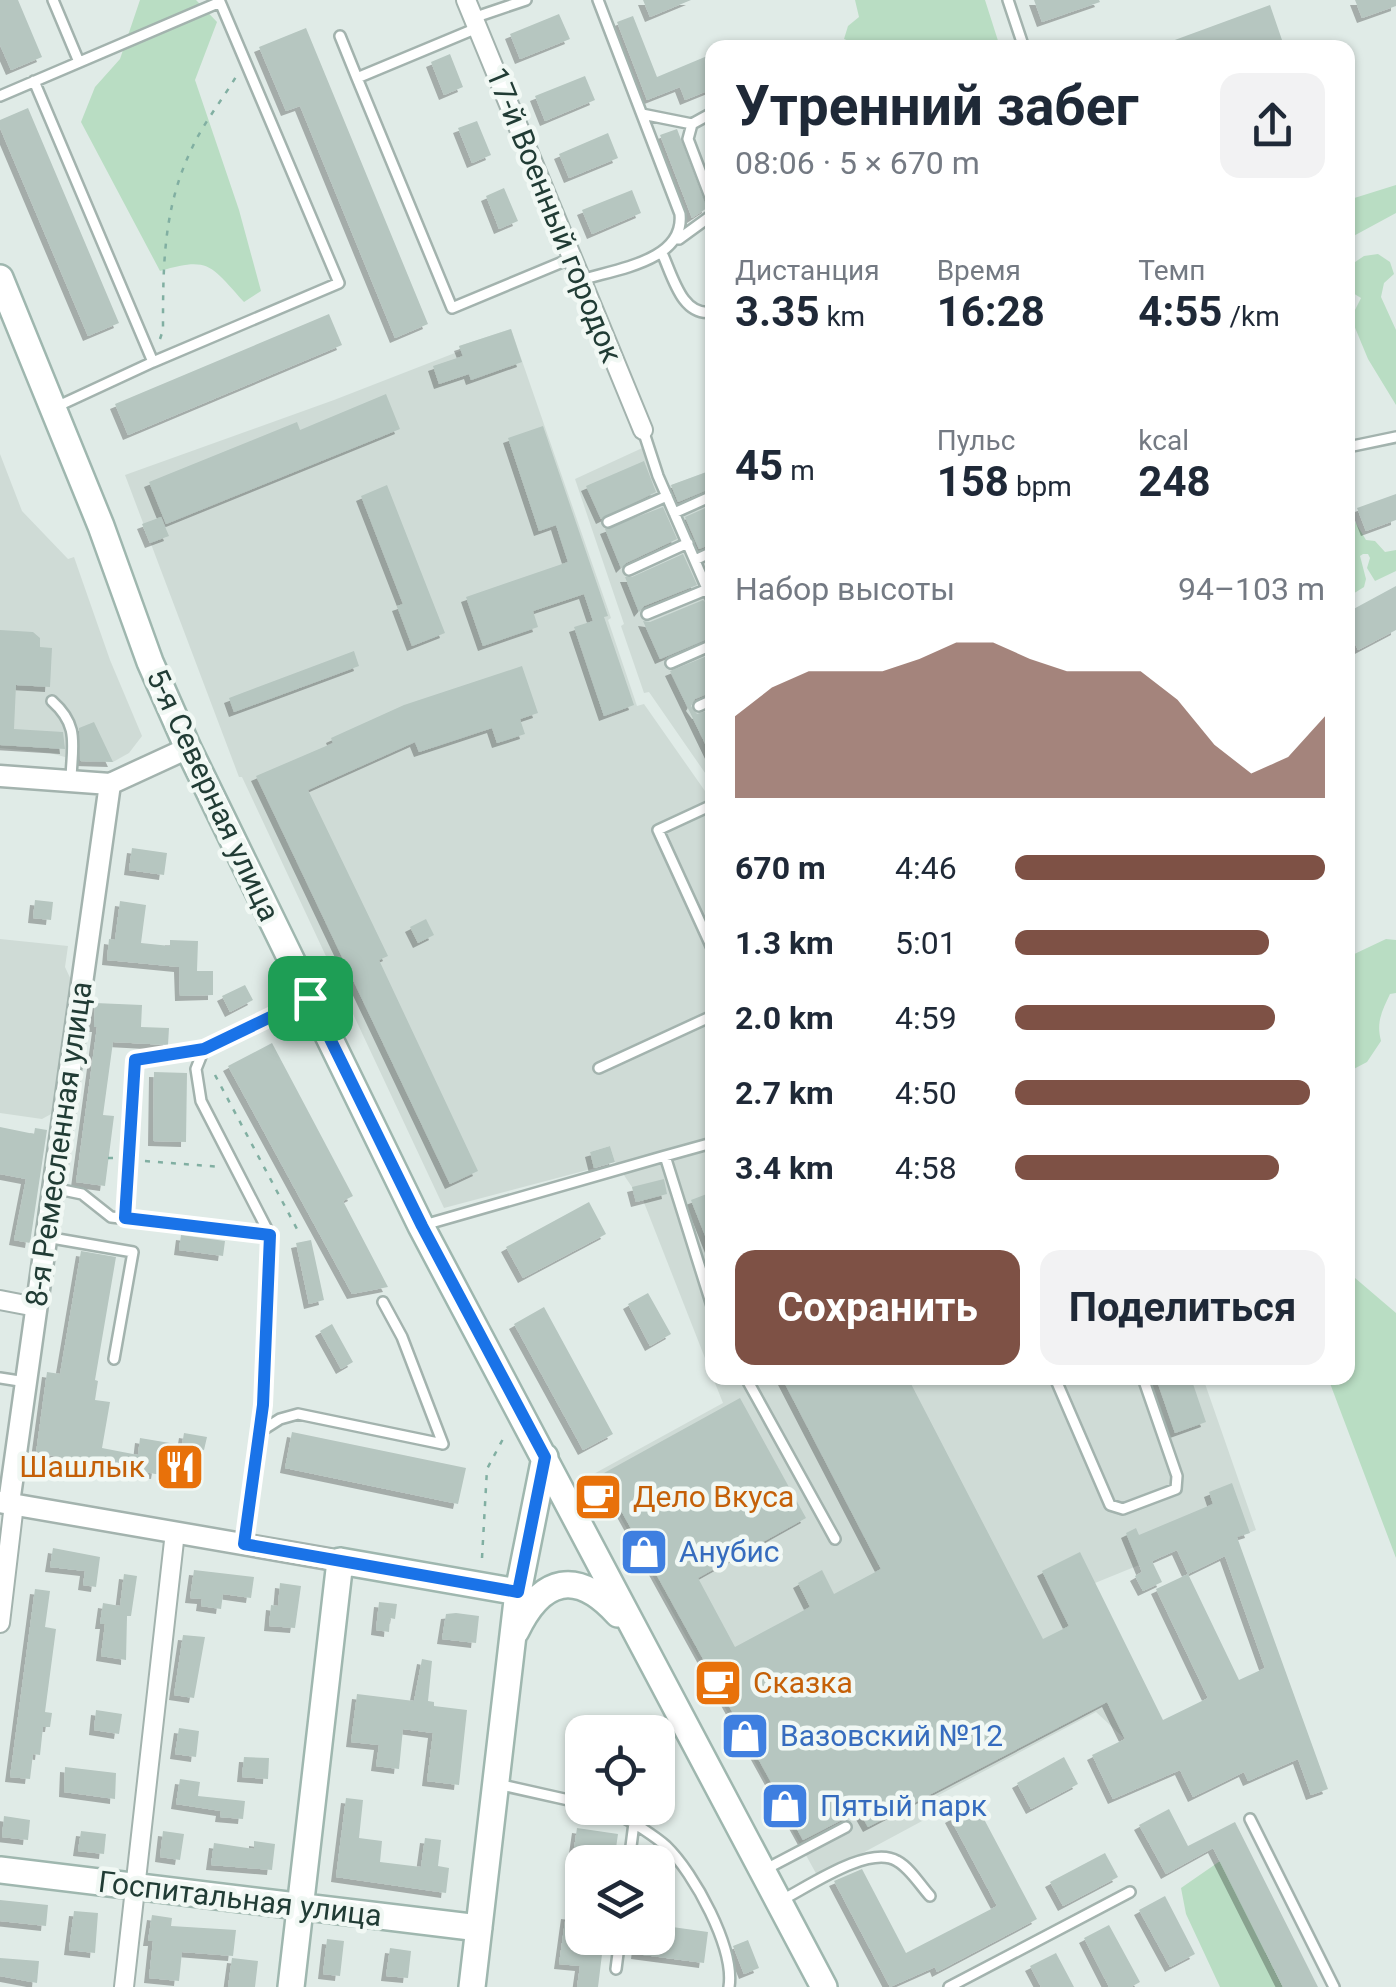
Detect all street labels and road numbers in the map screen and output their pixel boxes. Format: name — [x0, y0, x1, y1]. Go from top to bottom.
street label: 17-й Военный городок — [479, 62, 630, 367]
street label: 5-я Северная улица — [140, 663, 287, 926]
street label: 8-я Ремесленная улица — [18, 979, 99, 1309]
street label: Госпитальная улица — [96, 1864, 384, 1933]

